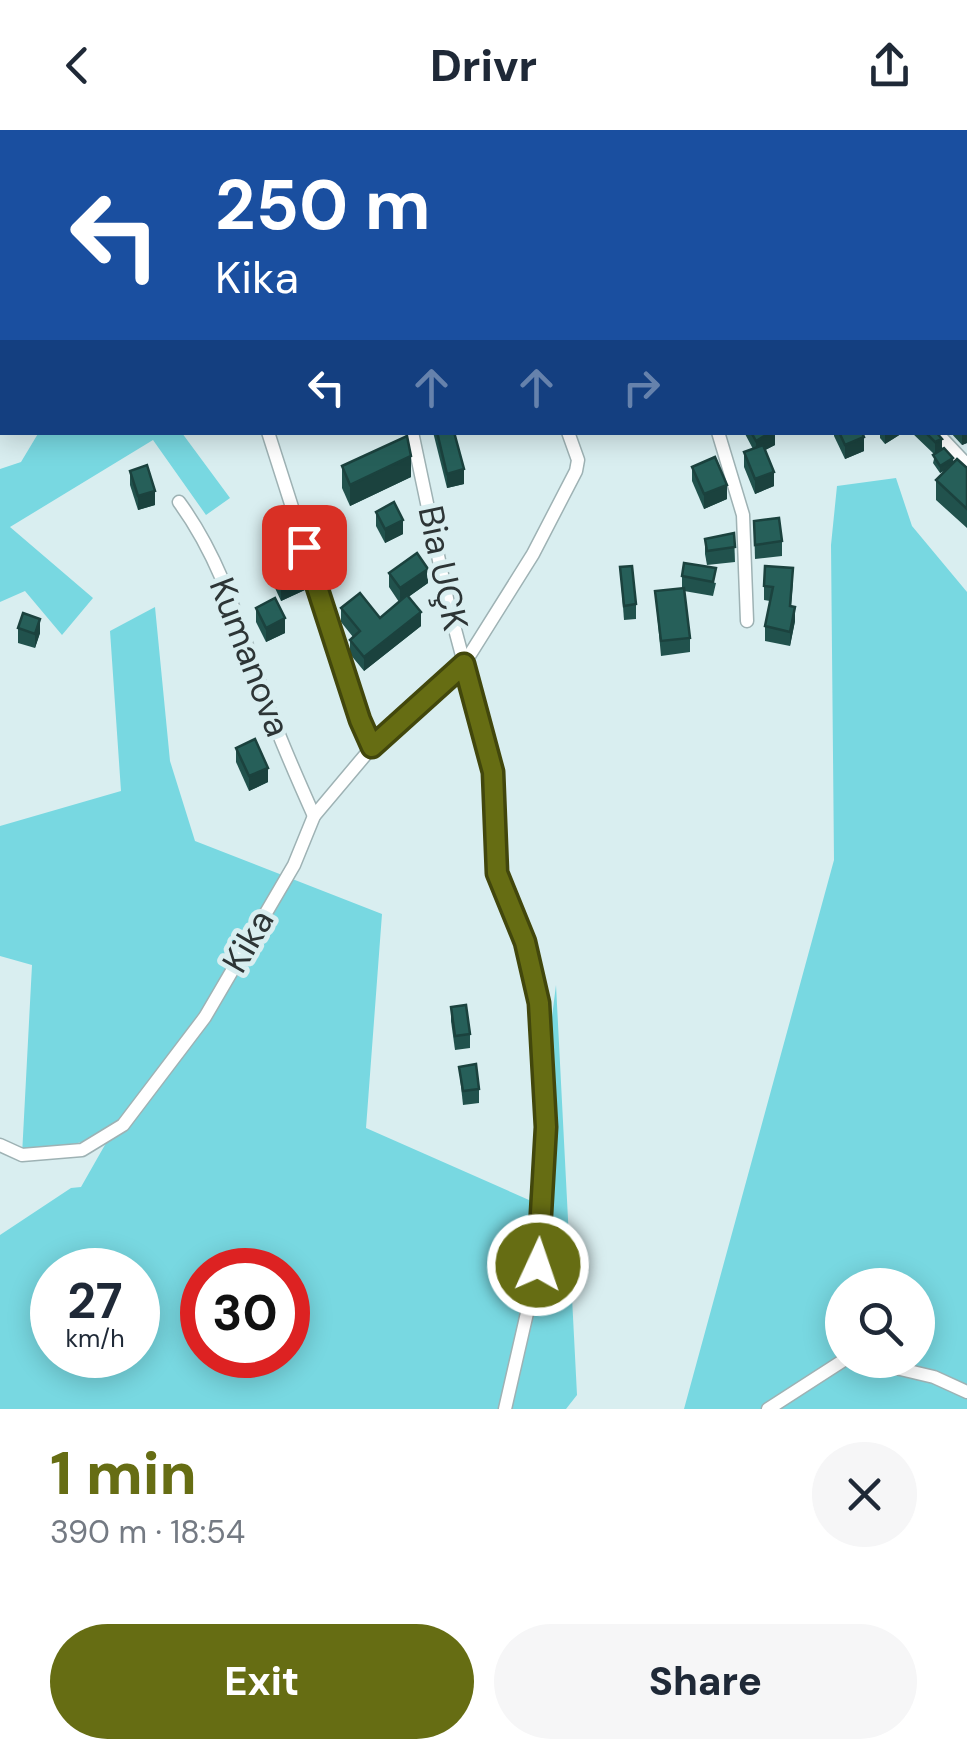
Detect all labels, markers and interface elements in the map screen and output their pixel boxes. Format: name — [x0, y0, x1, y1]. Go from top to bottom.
text: Drivr — [430, 36, 537, 95]
icon: back — [50, 38, 105, 93]
icon: share — [862, 38, 917, 93]
text: 250 m — [215, 160, 431, 251]
icon: left — [50, 170, 180, 300]
text: Kika — [215, 248, 299, 307]
icon: left — [299, 360, 354, 415]
icon: ahead — [404, 360, 459, 415]
icon: ahead — [509, 360, 564, 415]
icon: right — [614, 360, 669, 415]
street label: Bia UÇK — [407, 501, 479, 635]
pin — [262, 505, 347, 590]
icon: arrive — [277, 520, 332, 575]
street label: Kumanova — [199, 571, 301, 743]
street label: Kika — [212, 901, 284, 981]
position arrow — [486, 1213, 590, 1317]
speed limit sign: 30 — [180, 1248, 310, 1378]
text: 27 — [67, 1268, 123, 1334]
map controls — [825, 1268, 935, 1378]
button: search — [825, 1268, 935, 1378]
text: km/h — [65, 1322, 125, 1355]
text: 1 min — [50, 1434, 197, 1513]
button: close — [812, 1442, 917, 1547]
text: 390 m · 18:54 — [50, 1511, 245, 1553]
button: Exit — [50, 1624, 474, 1739]
button: Share — [494, 1624, 917, 1739]

